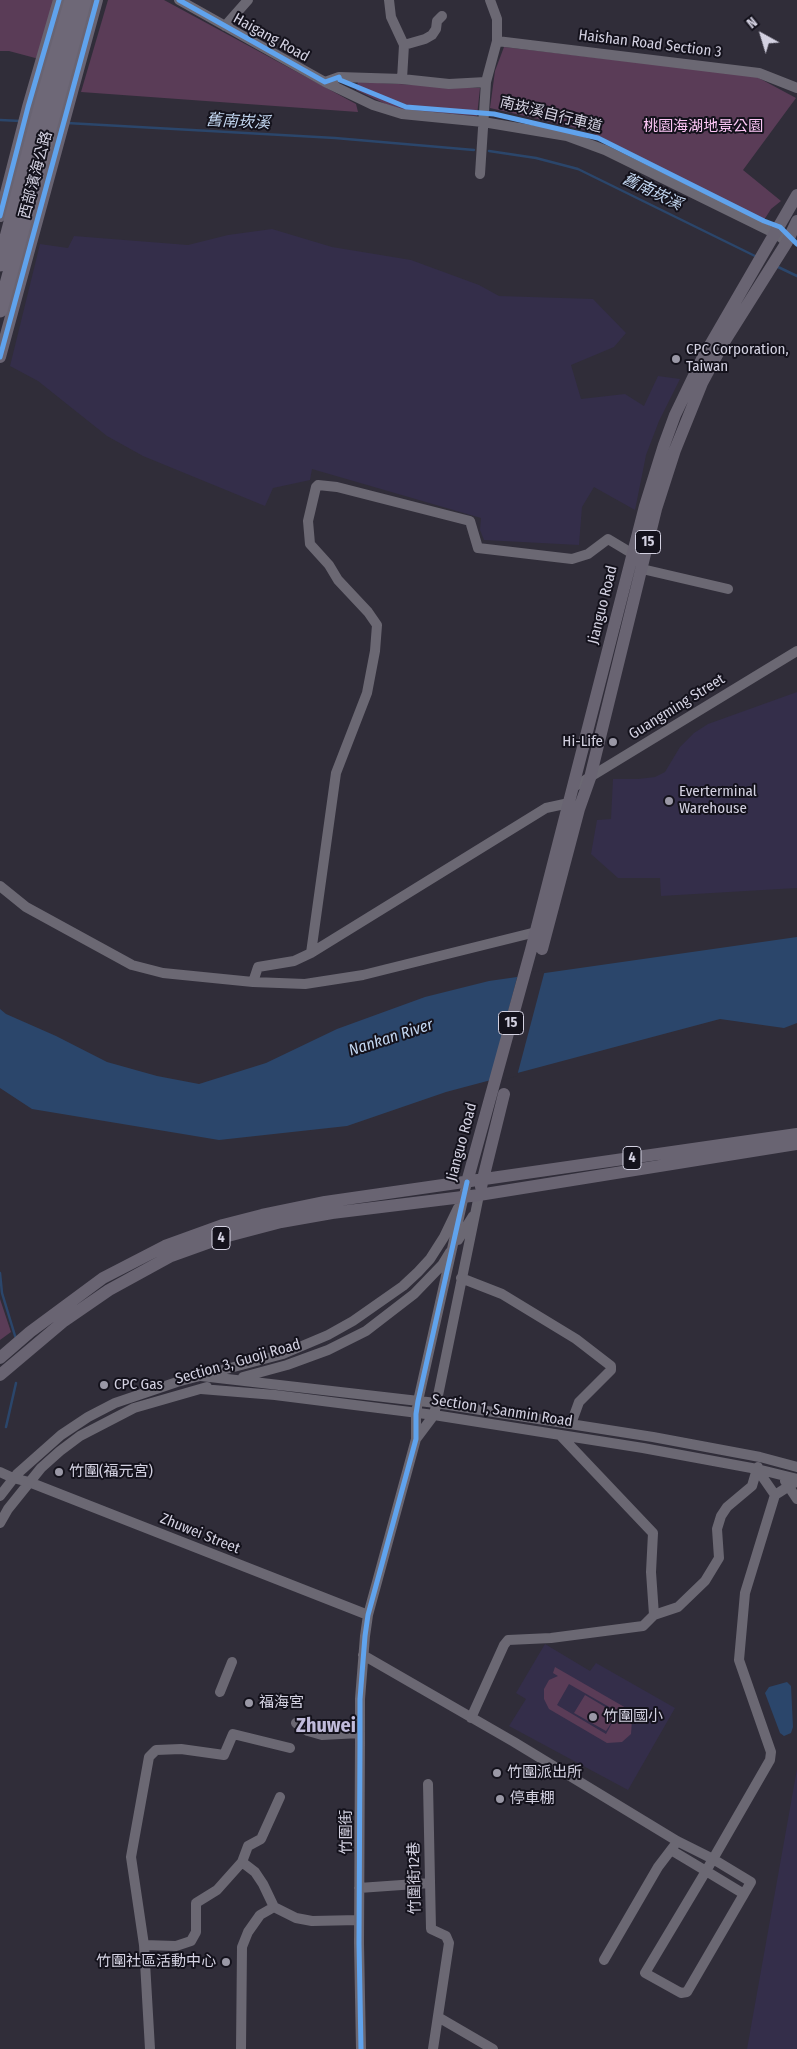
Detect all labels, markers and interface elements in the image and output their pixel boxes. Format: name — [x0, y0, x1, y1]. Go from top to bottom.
street label: Haigang Road — [230, 10, 312, 66]
north arrow — [737, 10, 787, 60]
text: N — [744, 14, 761, 32]
street label: Haishan Road Section 3 — [577, 26, 723, 62]
street label: 南崁溪自行車道 — [498, 94, 604, 136]
water label: 舊南崁溪 — [206, 111, 270, 133]
park label: 桃園海湖地景公園 — [643, 118, 763, 136]
street label: 西部濱海公路 — [16, 129, 56, 221]
water label: 舊南崁溪 — [619, 169, 685, 215]
place label: CPC Corporation, Taiwan — [686, 341, 789, 376]
marker: CPC Corporation, Taiwan — [670, 353, 682, 365]
road number: 15 — [636, 530, 660, 554]
street label: Jianguo Road — [585, 564, 621, 646]
street label: Guangming Street — [626, 670, 728, 744]
place label: Hi-Life — [562, 733, 603, 751]
marker: Hi-Life — [607, 736, 619, 748]
place label: Everterminal Warehouse — [679, 783, 757, 818]
marker: Everterminal Warehouse — [663, 795, 675, 807]
road number: 15 — [498, 1011, 524, 1034]
water label: Nankan River — [346, 1015, 436, 1061]
street label: Jianguo Road — [443, 1101, 481, 1183]
road number: 4 — [623, 1146, 641, 1170]
road number: 4 — [212, 1226, 230, 1250]
street label: Section 3, Guoji Road — [173, 1336, 303, 1388]
place label: CPC Gas — [114, 1376, 163, 1394]
marker: CPC Gas — [98, 1379, 110, 1391]
street label: Section 1, Sanmin Road — [430, 1391, 574, 1431]
place label: 竹圍(福元宮) — [69, 1463, 153, 1481]
marker: 竹圍(福元宮) — [53, 1466, 65, 1478]
street label: Zhuwei Street — [158, 1510, 242, 1558]
place label: 福海宮 — [259, 1694, 304, 1712]
marker: 福海宮 — [243, 1697, 255, 1709]
place label: 竹圍國小 — [603, 1708, 663, 1726]
marker: 竹圍國小 — [587, 1711, 599, 1723]
district label: Zhuwei — [296, 1714, 356, 1738]
place label: 竹圍派出所 — [507, 1764, 582, 1782]
marker: 竹圍派出所 — [491, 1767, 503, 1779]
place label: 停車棚 — [510, 1790, 555, 1808]
marker: 停車棚 — [494, 1793, 506, 1805]
street label: 竹圍街 — [338, 1810, 356, 1854]
street label: 竹圍街12巷 — [405, 1842, 425, 1914]
place label: 竹圍社區活動中心 — [96, 1953, 216, 1971]
marker: 竹圍社區活動中心 — [220, 1956, 232, 1968]

